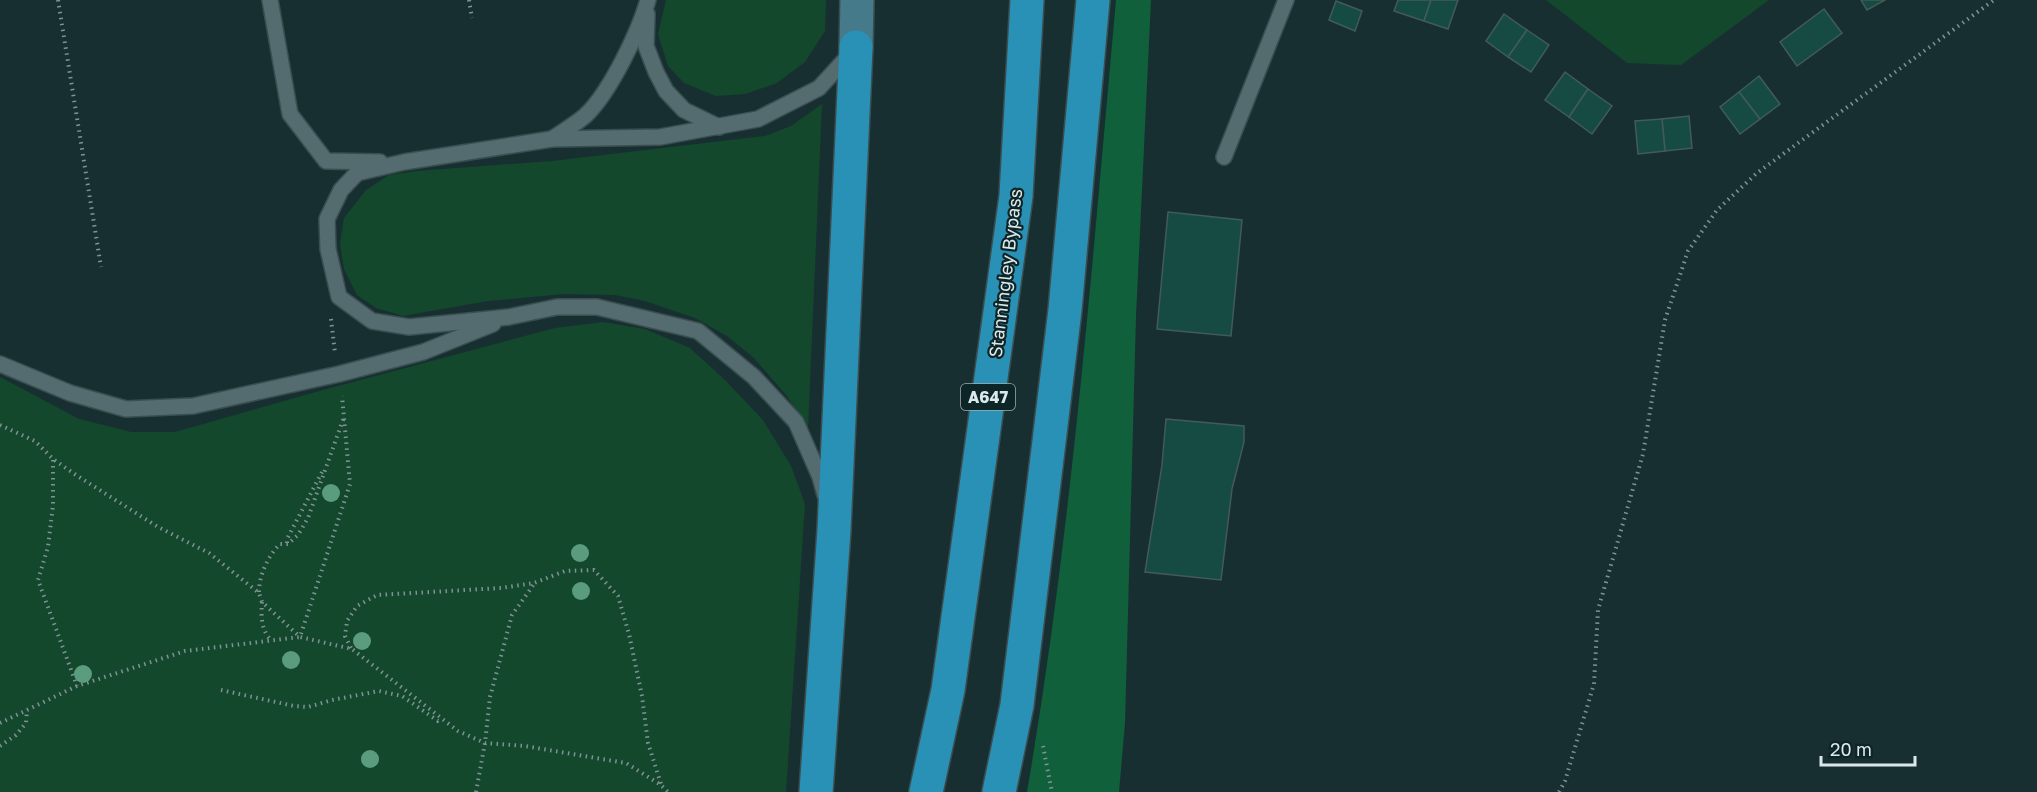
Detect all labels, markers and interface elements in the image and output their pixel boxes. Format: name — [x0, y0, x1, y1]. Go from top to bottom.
street label: Stanningley Bypass — [984, 187, 1026, 359]
road number: A647 — [961, 384, 1015, 410]
scale bar — [1821, 729, 1916, 767]
text: 20 m — [1830, 738, 1872, 760]

